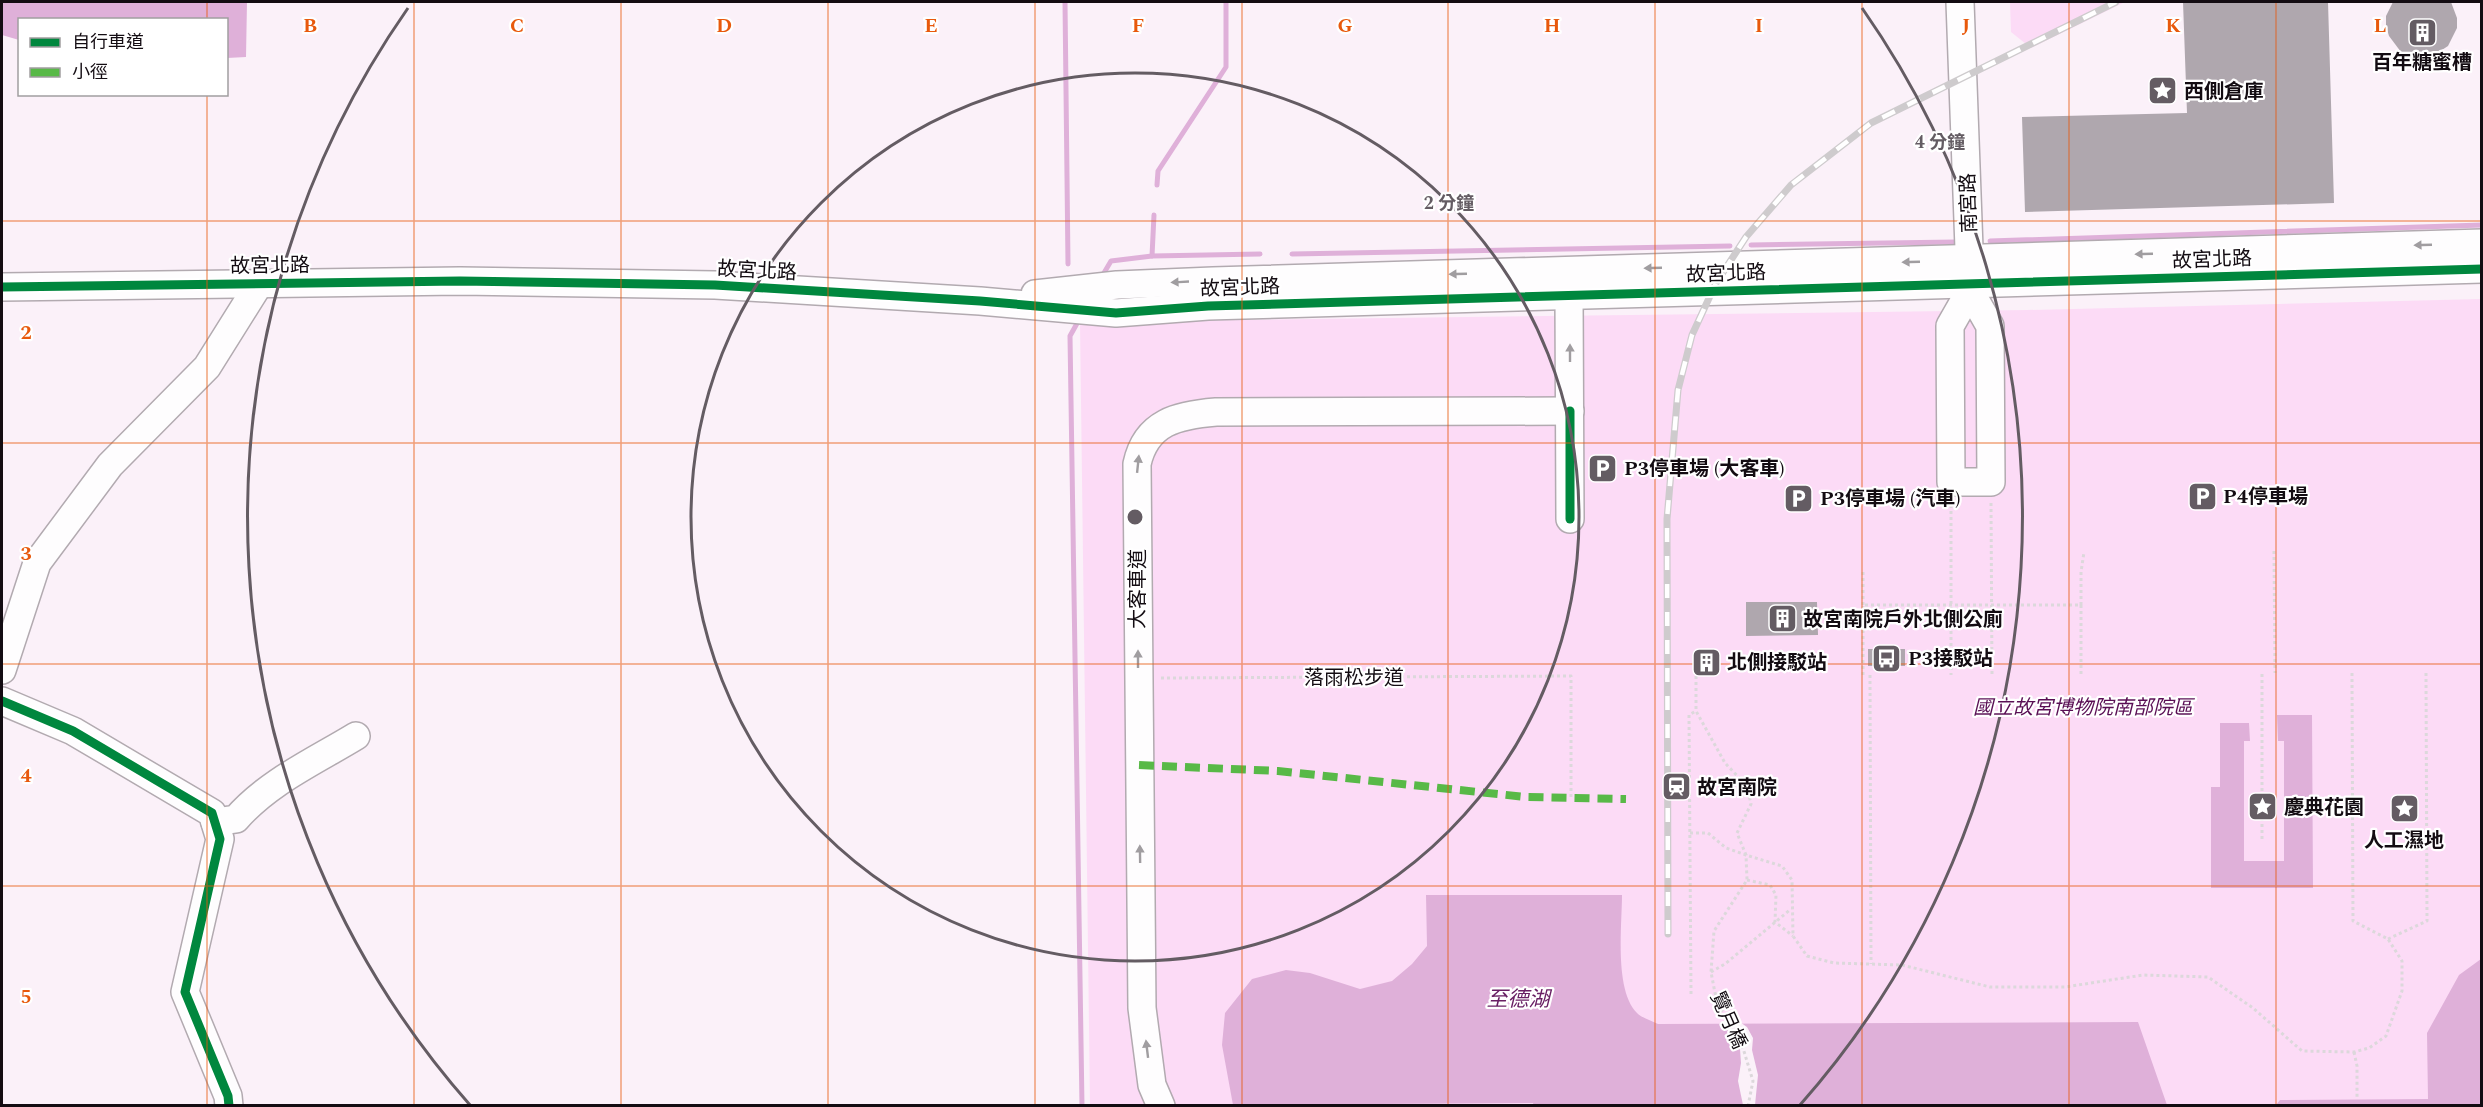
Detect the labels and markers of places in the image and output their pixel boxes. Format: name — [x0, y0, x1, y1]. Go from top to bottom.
building icon: 百年糖蜜槽 — [2406, 16, 2438, 48]
place label: 百年糖蜜槽 — [2372, 48, 2472, 78]
place icon: 西側倉庫 — [2147, 75, 2179, 107]
place label: 西側倉庫 — [2184, 77, 2264, 107]
parking icon: P3停車場 (大客車) — [1587, 452, 1619, 484]
place label: P3停車場 (大客車) — [1624, 454, 1784, 484]
parking icon: P4停車場 — [2186, 480, 2218, 512]
parking icon: P3停車場 (汽車) — [1783, 482, 1815, 514]
place label: P4停車場 — [2223, 482, 2308, 512]
place label: P3停車場 (汽車) — [1820, 484, 1960, 514]
centre of rings — [1125, 507, 1145, 527]
building icon: 故宮南院戶外北側公廁 — [1766, 603, 1798, 635]
place label: 故宮南院戶外北側公廁 — [1803, 605, 2003, 635]
bus stop icon: P3接駁站 — [1871, 642, 1903, 674]
place label: P3接駁站 — [1908, 644, 1993, 674]
building icon: 北側接駁站 — [1690, 646, 1722, 678]
place label: 北側接駁站 — [1727, 648, 1827, 678]
station icon: 故宮南院 — [1660, 771, 1692, 803]
place label: 故宮南院 — [1697, 773, 1777, 803]
place icon: 慶典花園 — [2247, 791, 2279, 823]
place label: 慶典花園 — [2284, 793, 2364, 823]
place icon: 人工濕地 — [2388, 793, 2420, 825]
place label: 人工濕地 — [2364, 826, 2444, 856]

